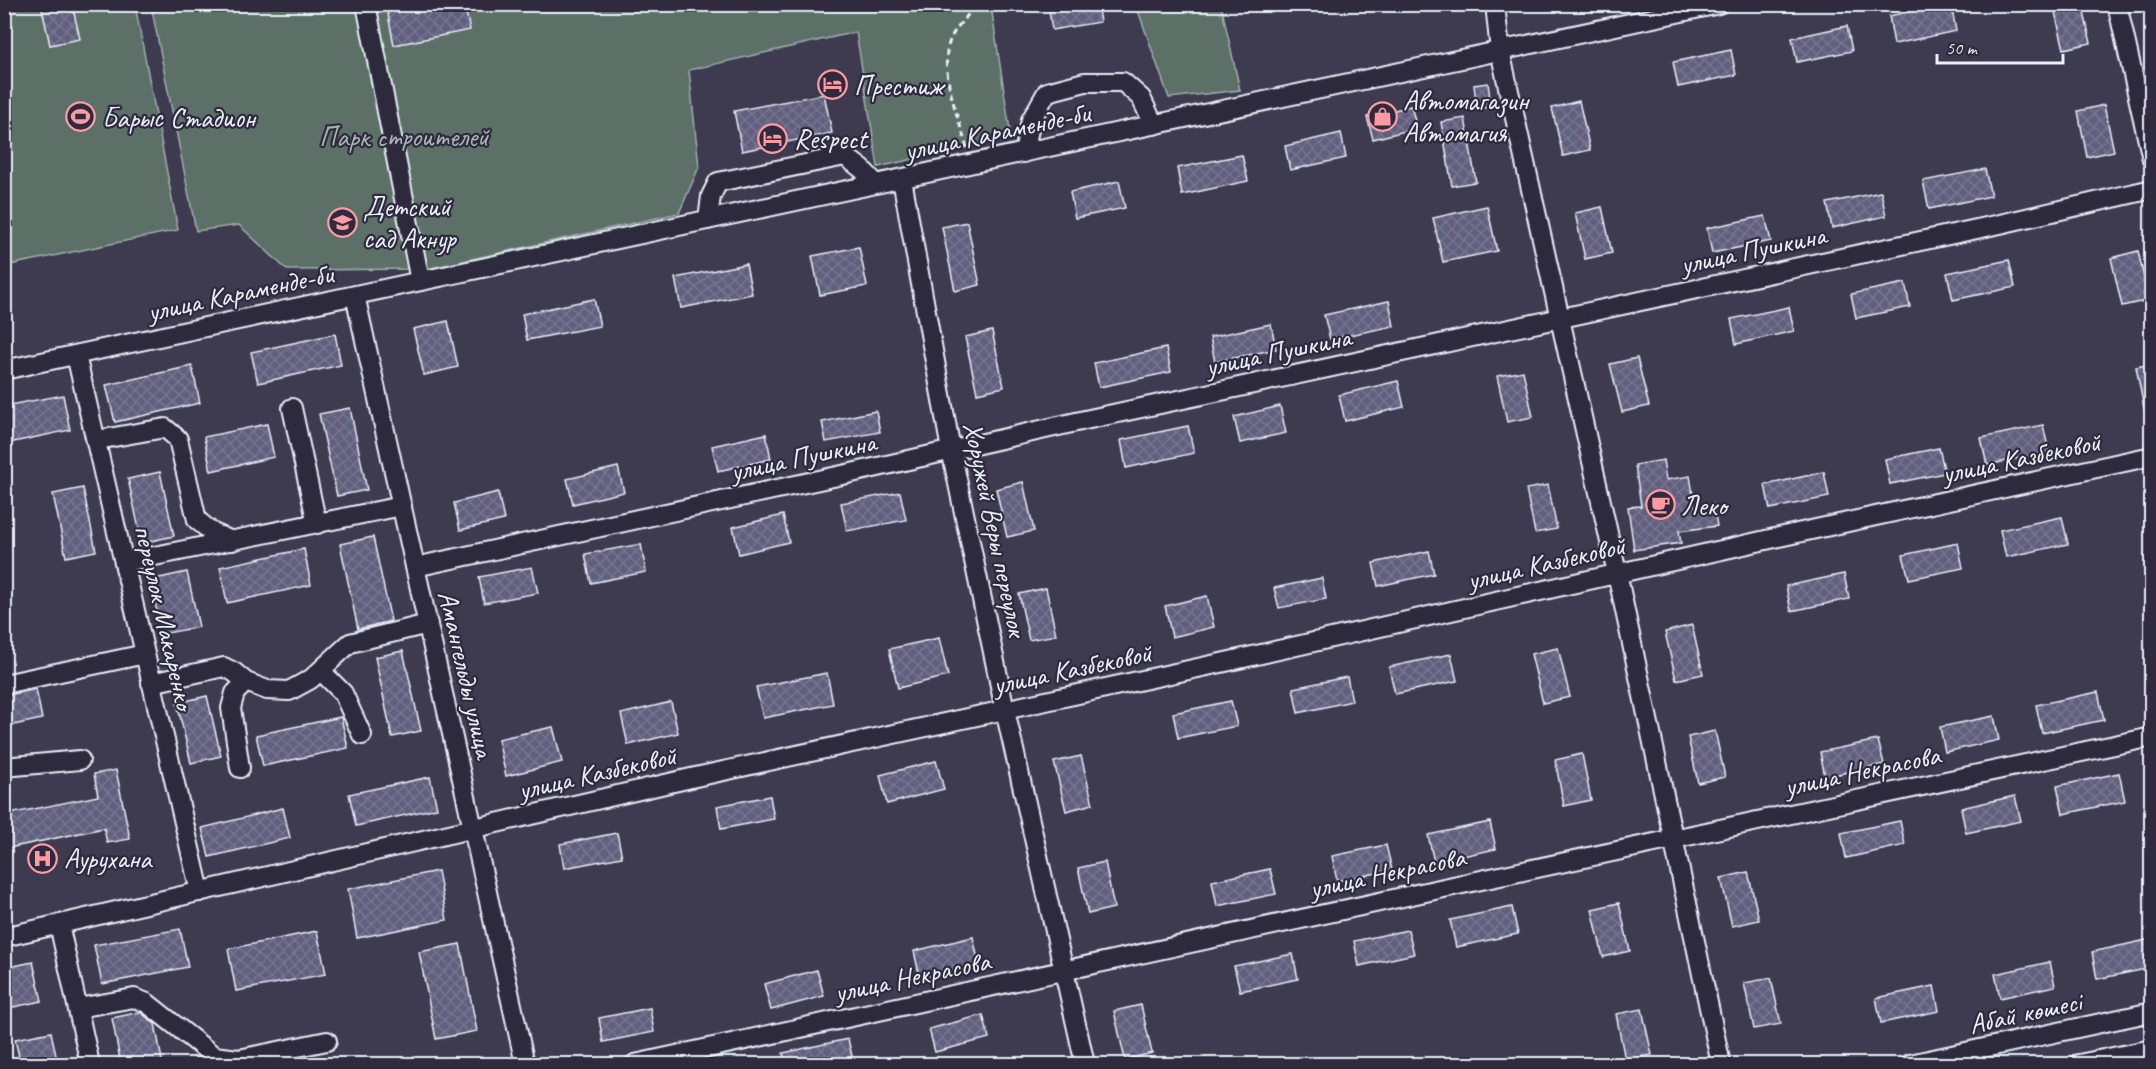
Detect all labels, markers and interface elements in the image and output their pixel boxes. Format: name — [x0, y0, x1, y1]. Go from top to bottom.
scale bar — [1937, 27, 2063, 65]
text: 50 m — [1946, 37, 1979, 59]
place label: Престиж — [854, 68, 947, 103]
hotel icon: Престиж — [817, 69, 849, 101]
place label: Автомагазин Автомагия — [1403, 83, 1531, 150]
street label: улица Караменде-би — [899, 94, 1095, 169]
place label: Барыс Стадион — [102, 100, 257, 135]
shop icon: Автомагазин Автомагия — [1366, 100, 1398, 132]
sports icon: Барыс Стадион — [65, 101, 97, 133]
park label: Парк строителей — [319, 119, 490, 154]
place label: Respect — [794, 121, 870, 156]
hotel icon: Respect — [757, 122, 789, 154]
place label: Детский сад Акнур — [363, 189, 457, 256]
school or university icon: Детский сад Акнур — [326, 206, 358, 238]
street label: улица Пушкина — [1675, 216, 1831, 282]
street label: улица Караменде-би — [142, 255, 338, 330]
street label: улица Пушкина — [1200, 318, 1356, 384]
street label: Хоружей Веры переулок — [956, 419, 1036, 642]
street label: улица Пушкина — [725, 423, 881, 489]
street label: улица Казбековой — [1937, 423, 2105, 492]
place label: Леко — [1681, 488, 1730, 523]
cafe icon: Леко — [1644, 489, 1676, 521]
street label: переулок Макаренко — [126, 521, 204, 716]
street label: улица Казбековой — [1462, 527, 1630, 598]
street label: Амангельды улица — [430, 587, 503, 764]
street label: улица Казбековой — [988, 634, 1156, 703]
street label: улица Казбековой — [513, 737, 681, 808]
street label: улица Некрасова — [1779, 737, 1945, 804]
street label: улица Некрасова — [1304, 839, 1470, 906]
place label: Аурухана — [64, 841, 153, 876]
hospital icon: Аурухана — [27, 842, 59, 874]
street label: улица Некрасова — [829, 943, 995, 1010]
street label: Абай көшесі — [1966, 983, 2088, 1041]

